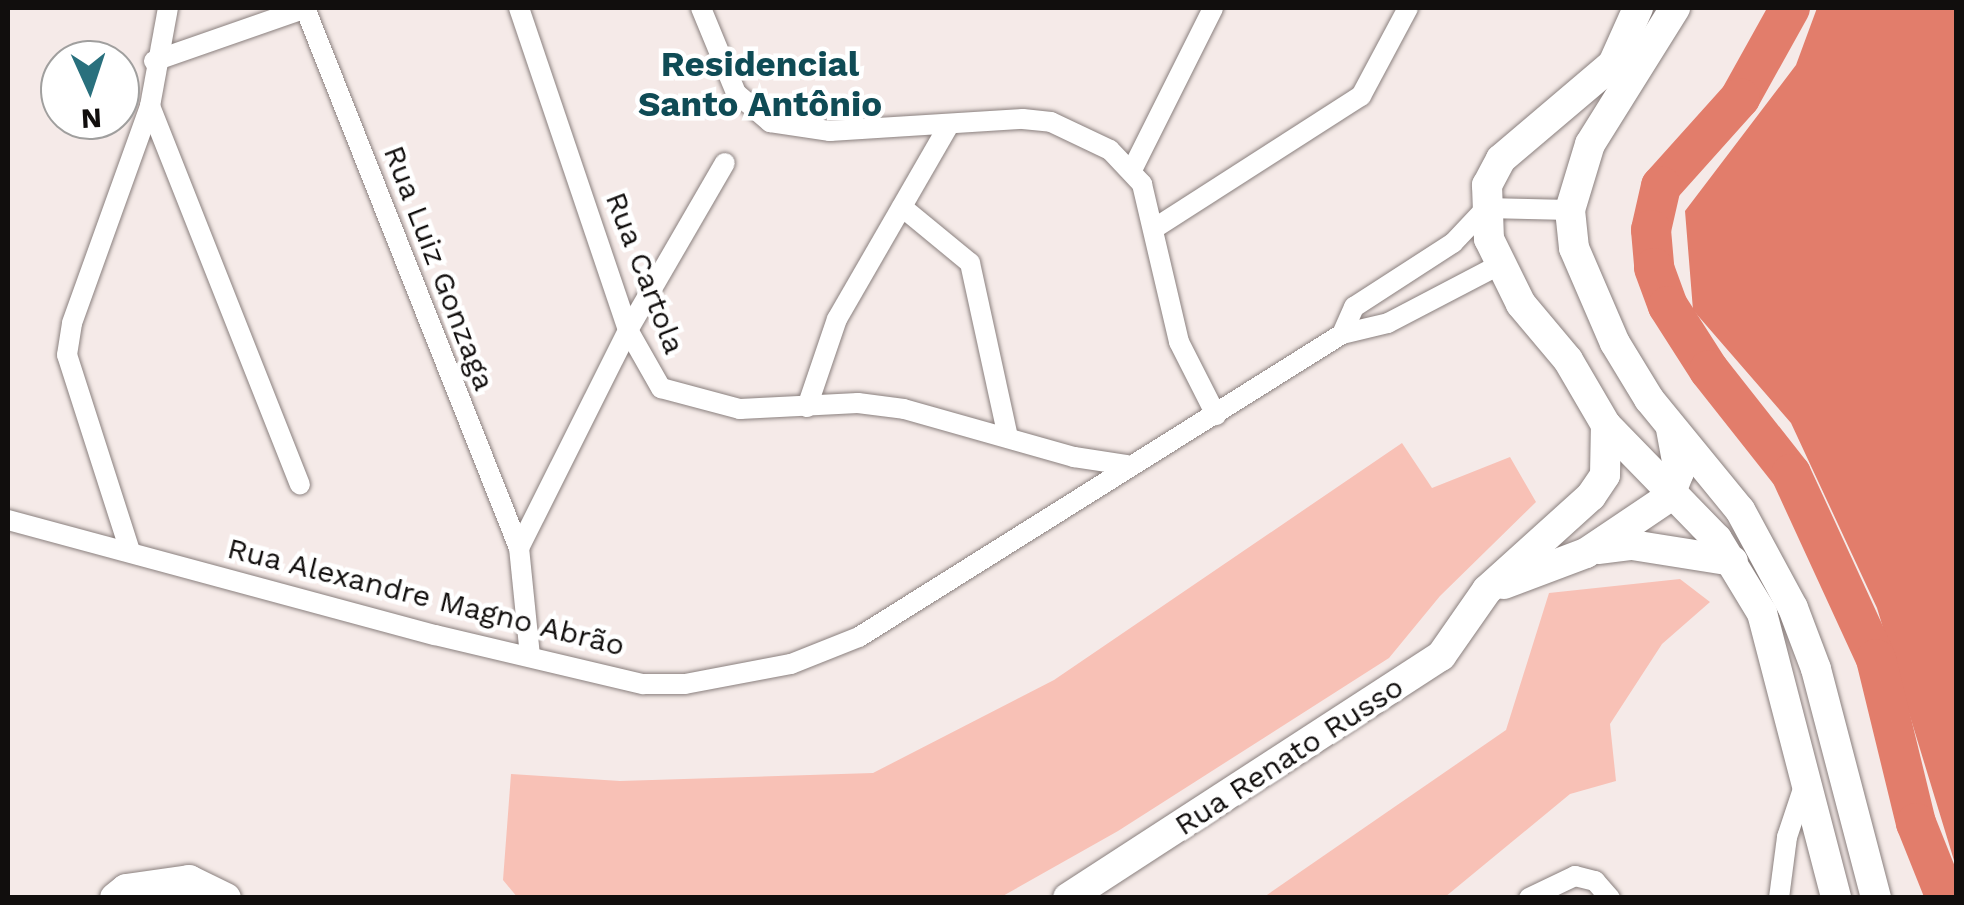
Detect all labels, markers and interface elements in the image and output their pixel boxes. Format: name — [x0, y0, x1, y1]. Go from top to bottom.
north arrow — [40, 40, 140, 140]
district label: Residencial Santo Antônio — [638, 43, 882, 125]
text: N — [80, 101, 103, 135]
street label: Rua Luiz Gonzaga — [376, 140, 502, 396]
street label: Rua Cartola — [598, 187, 692, 359]
street label: Rua Alexandre Magno Abrão — [222, 530, 630, 664]
street label: Rua Renato Russo — [1168, 669, 1410, 843]

